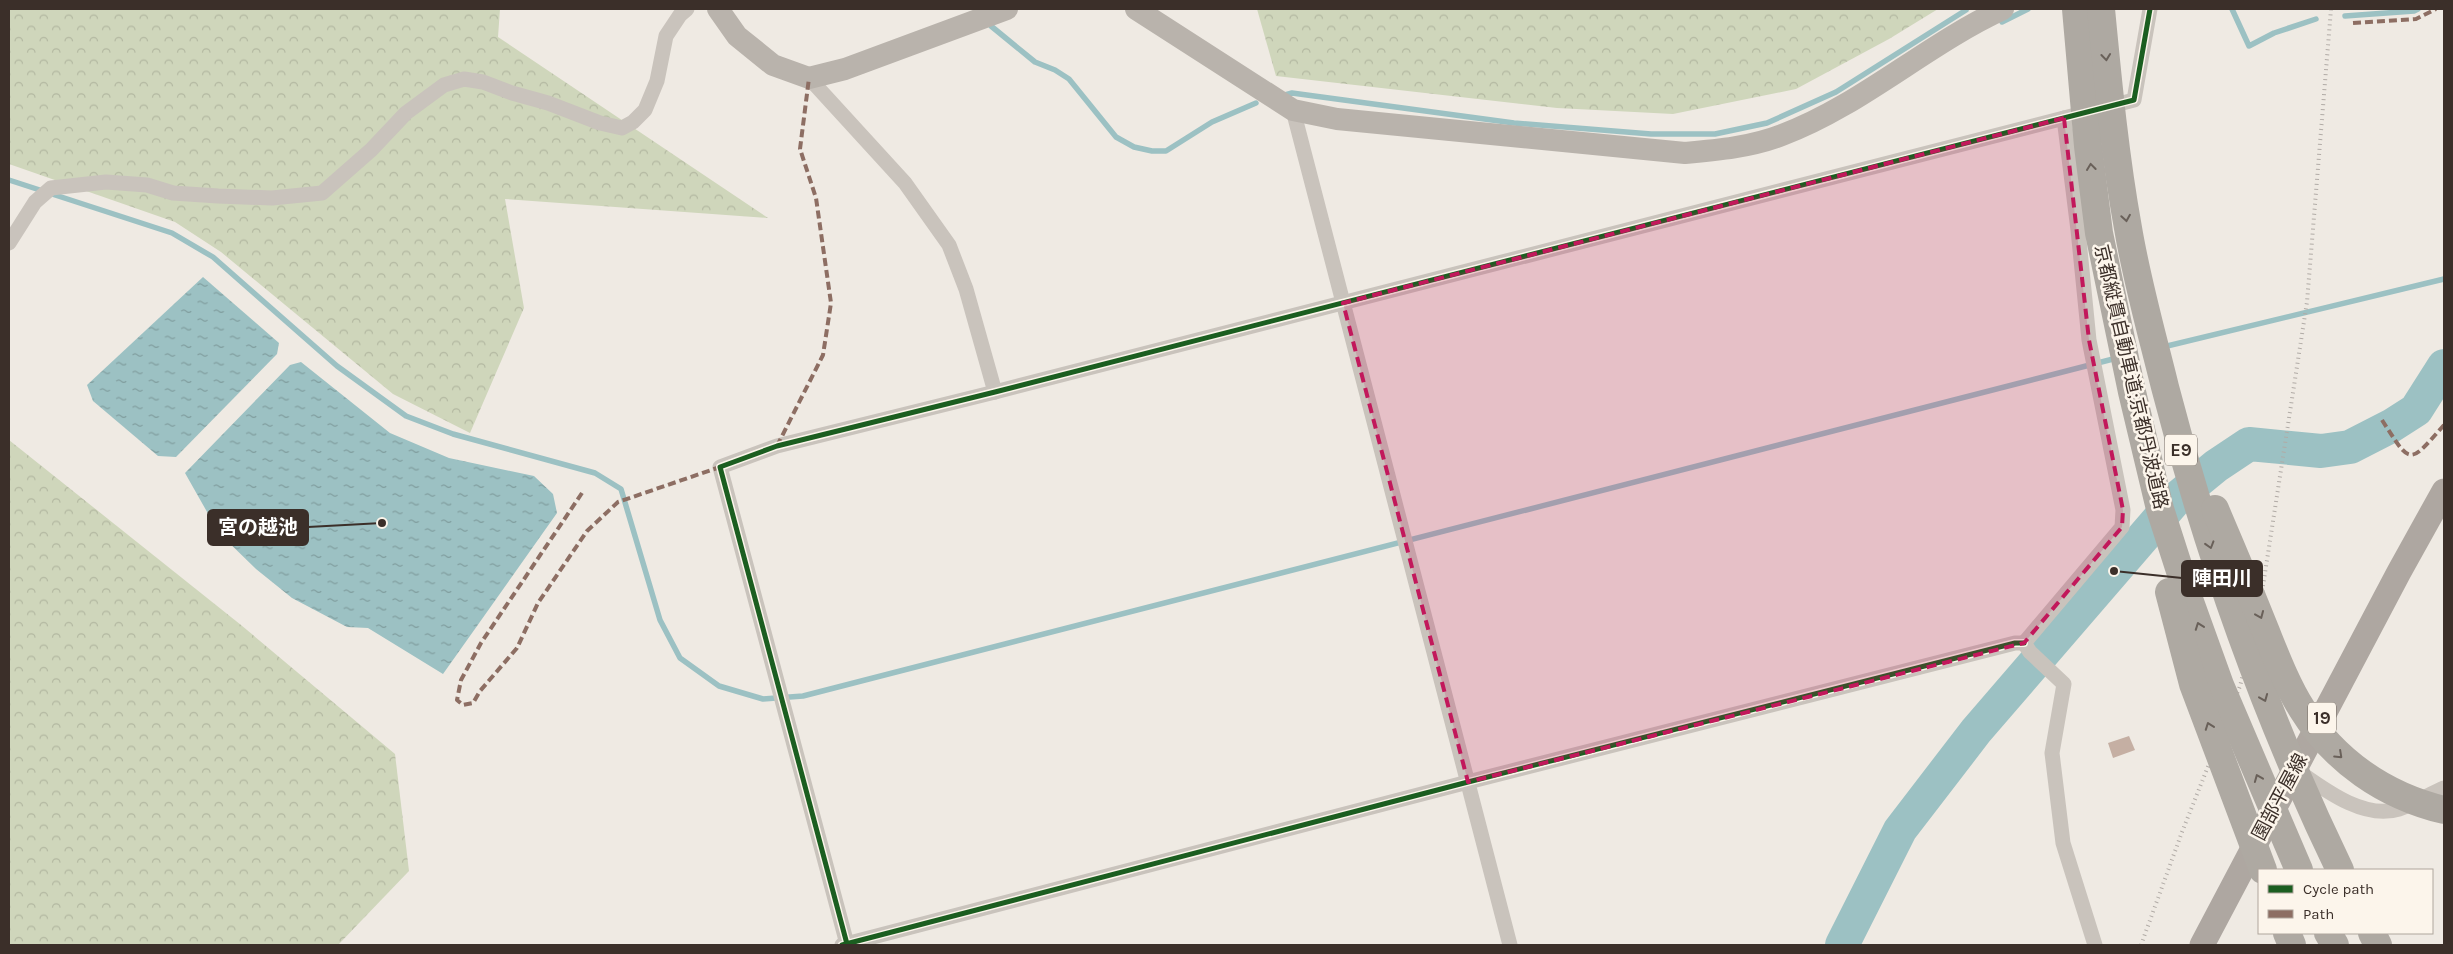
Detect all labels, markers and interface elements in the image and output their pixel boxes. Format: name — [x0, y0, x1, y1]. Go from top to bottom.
one-way arrow — [2100, 54, 2111, 62]
one-way arrow — [2086, 163, 2097, 171]
one-way arrow — [2120, 215, 2131, 223]
street label: 京都縦貫自動車道;京都丹波道路 — [2090, 243, 2172, 511]
road number: E9 — [2165, 434, 2197, 466]
callout: 宮の越池 — [208, 510, 308, 545]
text: 宮の越池 — [218, 516, 298, 539]
one-way arrow — [2204, 540, 2214, 549]
callout: 陣田川 — [2182, 561, 2262, 596]
text: 陣田川 — [2192, 567, 2252, 590]
one-way arrow — [2253, 610, 2264, 619]
one-way arrow — [2195, 623, 2205, 631]
one-way arrow — [2258, 693, 2268, 702]
road number: 19 — [2308, 702, 2336, 734]
one-way arrow — [2205, 723, 2215, 731]
one-way arrow — [2334, 749, 2343, 758]
street label: 園部平屋線 — [2248, 750, 2312, 844]
one-way arrow — [2253, 774, 2264, 783]
legend — [2258, 869, 2433, 934]
text: Cycle path — [2303, 880, 2374, 898]
text: Path — [2303, 905, 2334, 923]

